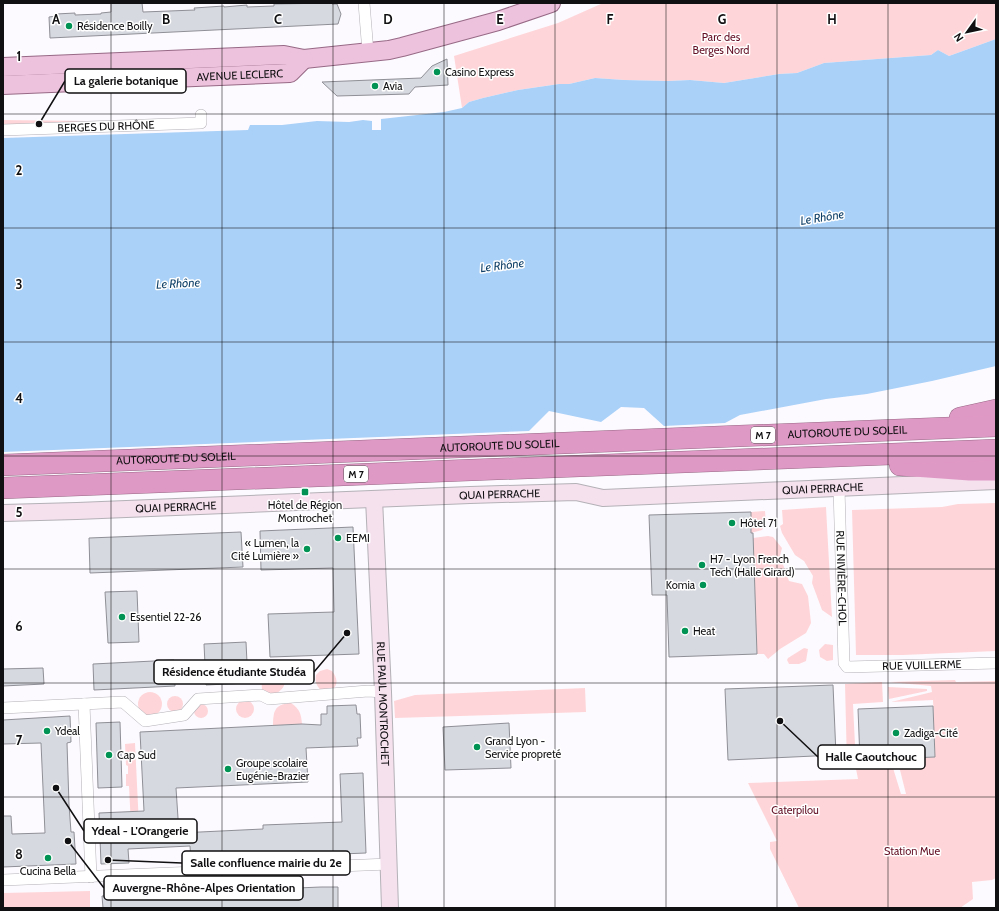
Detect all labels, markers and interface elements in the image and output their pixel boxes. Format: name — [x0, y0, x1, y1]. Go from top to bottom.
text: A — [52, 11, 61, 27]
text: B — [162, 11, 170, 27]
text: C — [274, 11, 282, 27]
text: D — [383, 11, 393, 27]
text: E — [496, 11, 504, 27]
text: F — [607, 11, 614, 27]
text: G — [718, 11, 727, 27]
text: H — [827, 11, 837, 27]
north arrow — [947, 12, 987, 52]
place label: Résidence Boilly — [77, 19, 153, 33]
marker: Résidence Boilly — [64, 21, 74, 31]
park label: Parc des Berges Nord — [693, 30, 749, 57]
text: N — [951, 30, 967, 45]
text: 1 — [17, 48, 21, 64]
place label: Casino Express — [445, 65, 515, 79]
street label: AVENUE LECLERC — [196, 66, 284, 84]
marker: Casino Express — [432, 67, 442, 77]
callout: La galerie botanique — [65, 69, 186, 93]
text: La galerie botanique — [74, 73, 178, 88]
place label: Avia — [383, 79, 403, 93]
marker: Avia — [370, 81, 380, 91]
street label: BERGES DU RHÔNE — [57, 118, 155, 135]
text: 2 — [16, 162, 23, 178]
water label: Le Rhône — [799, 206, 845, 228]
water label: Le Rhône — [479, 255, 525, 275]
water label: Le Rhône — [156, 274, 201, 292]
text: 3 — [15, 276, 23, 292]
text: 4 — [15, 390, 23, 406]
street label: AUTOROUTE DU SOLEIL — [787, 422, 908, 441]
road number: M 7 — [751, 427, 775, 443]
street label: AUTOROUTE DU SOLEIL — [440, 436, 560, 455]
street label: AUTOROUTE DU SOLEIL — [116, 449, 236, 468]
road number: M 7 — [344, 466, 368, 482]
street label: QUAI PERRACHE — [782, 480, 864, 497]
street label: QUAI PERRACHE — [459, 486, 541, 502]
marker: Hôtel de Région Montrochet — [300, 487, 310, 497]
street label: QUAI PERRACHE — [135, 498, 217, 516]
place label: Hôtel de Région Montrochet — [268, 498, 342, 525]
text: 5 — [16, 504, 23, 520]
place label: Hôtel 71 — [740, 516, 777, 530]
marker: Hôtel 71 — [727, 518, 737, 528]
street label: RUE NIVIÈRE-CHOL — [833, 530, 850, 626]
place label: EEMI — [346, 531, 370, 545]
marker: EEMI — [333, 533, 343, 543]
place label: « Lumen, la Cité Lumière » — [231, 536, 300, 563]
marker: « Lumen, la Cité Lumière » — [302, 544, 312, 554]
place label: H7 - Lyon French Tech (Halle Girard) — [710, 552, 795, 579]
marker: H7 - Lyon French Tech (Halle Girard) — [697, 560, 707, 570]
place label: Komia — [666, 578, 696, 592]
marker: Komia — [698, 580, 708, 590]
place label: Essentiel 22-26 — [130, 610, 201, 624]
marker: Essentiel 22-26 — [117, 612, 127, 622]
text: 6 — [15, 618, 23, 634]
place label: Heat — [693, 624, 715, 638]
marker: Heat — [680, 626, 690, 636]
street label: RUE PAUL MONTROCHET — [374, 641, 392, 766]
street label: RUE VUILLERME — [882, 657, 962, 673]
callout: Résidence étudiante Studéa — [154, 660, 314, 684]
text: Résidence étudiante Studéa — [162, 664, 306, 679]
place label: Ydeal — [54, 724, 80, 738]
marker: Ydeal — [42, 726, 52, 736]
place label: Zadiga-Cité — [904, 726, 958, 740]
marker: Zadiga-Cité — [891, 728, 901, 738]
text: 7 — [16, 732, 23, 748]
place label: Grand Lyon - Service propreté — [485, 734, 562, 761]
marker: Grand Lyon - Service propreté — [472, 742, 482, 752]
callout: Halle Caoutchouc — [818, 745, 925, 769]
place label: Cap Sud — [117, 748, 156, 762]
text: Halle Caoutchouc — [825, 749, 917, 764]
marker: Cap Sud — [104, 750, 114, 760]
place label: Groupe scolaire Eugénie-Brazier — [236, 756, 310, 783]
marker: Groupe scolaire Eugénie-Brazier — [223, 764, 233, 774]
park label: Caterpilou — [771, 803, 819, 817]
callout: Ydeal - L'Orangerie — [84, 819, 197, 843]
text: Ydeal - L'Orangerie — [91, 823, 188, 838]
park label: Station Mue — [884, 844, 940, 858]
text: 8 — [15, 846, 23, 862]
callout: Salle confluence mairie du 2e — [182, 851, 350, 875]
marker: Cucina Bella — [43, 853, 53, 863]
text: Salle confluence mairie du 2e — [190, 855, 342, 870]
place label: Cucina Bella — [20, 864, 77, 878]
callout: Auvergne-Rhône-Alpes Orientation — [104, 876, 303, 900]
text: Auvergne-Rhône-Alpes Orientation — [113, 880, 295, 895]

